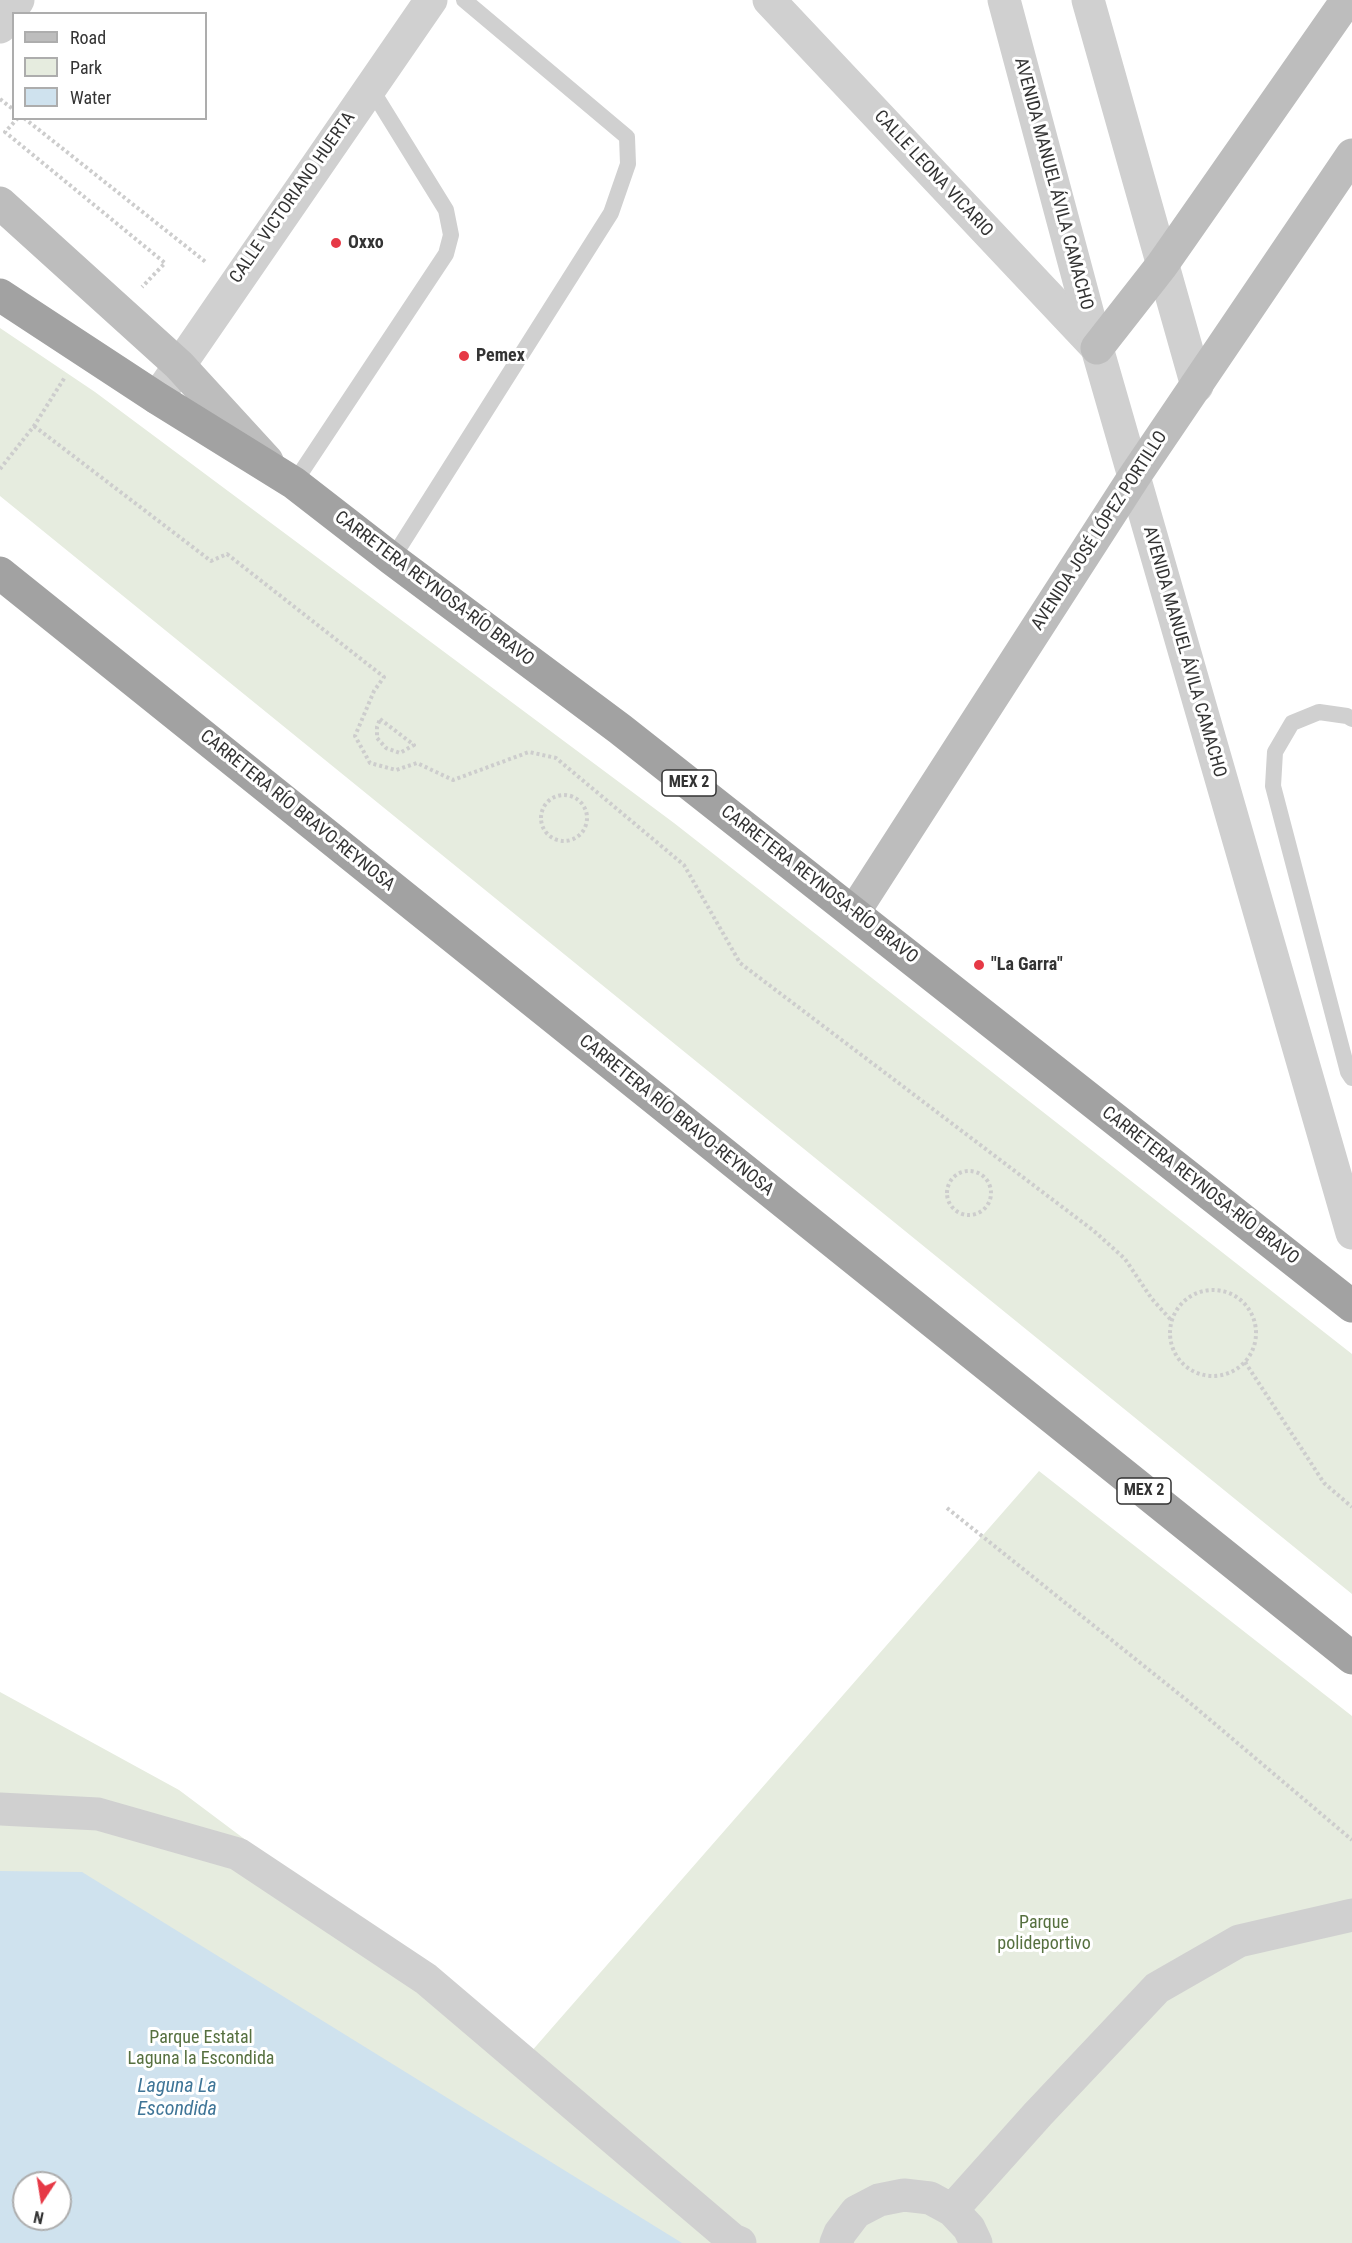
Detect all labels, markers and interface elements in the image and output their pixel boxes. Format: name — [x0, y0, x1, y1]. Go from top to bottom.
legend — [12, 12, 207, 120]
text: Road — [70, 27, 106, 48]
street label: AVENIDA MANUEL ÁVILA CAMACHO — [1009, 56, 1097, 312]
text: Park — [70, 57, 102, 78]
text: Water — [70, 87, 111, 108]
street label: CALLE LEONA VICARIO — [869, 106, 997, 242]
street label: CALLE VICTORIANO HUERTA — [226, 108, 360, 288]
place label: Oxxo — [348, 232, 384, 254]
marker: Oxxo — [329, 236, 343, 250]
place label: Pemex — [476, 345, 525, 367]
marker: Pemex — [457, 349, 471, 363]
street label: AVENIDA JOSÉ LÓPEZ PORTILLO — [1027, 427, 1173, 635]
street label: CARRETERA REYNOSA-RÍO BRAVO — [330, 507, 538, 671]
street label: AVENIDA MANUEL ÁVILA CAMACHO — [1138, 524, 1230, 780]
street label: CARRETERA RÍO BRAVO-REYNOSA — [195, 726, 399, 896]
road number: MEX 2 — [662, 770, 716, 796]
street label: CARRETERA REYNOSA-RÍO BRAVO — [716, 801, 922, 969]
place label: "La Garra" — [991, 954, 1063, 976]
marker: "La Garra" — [972, 958, 986, 972]
street label: CARRETERA RÍO BRAVO-REYNOSA — [574, 1031, 778, 1201]
street label: CARRETERA REYNOSA-RÍO BRAVO — [1097, 1102, 1303, 1270]
road number: MEX 2 — [1117, 1478, 1171, 1504]
park label: Parque polideportivo — [997, 1912, 1091, 1954]
park label: Parque Estatal Laguna la Escondida — [128, 2027, 274, 2070]
water label: Laguna La Escondida — [137, 2075, 217, 2122]
north arrow — [12, 2171, 72, 2231]
text: N — [32, 2207, 45, 2227]

